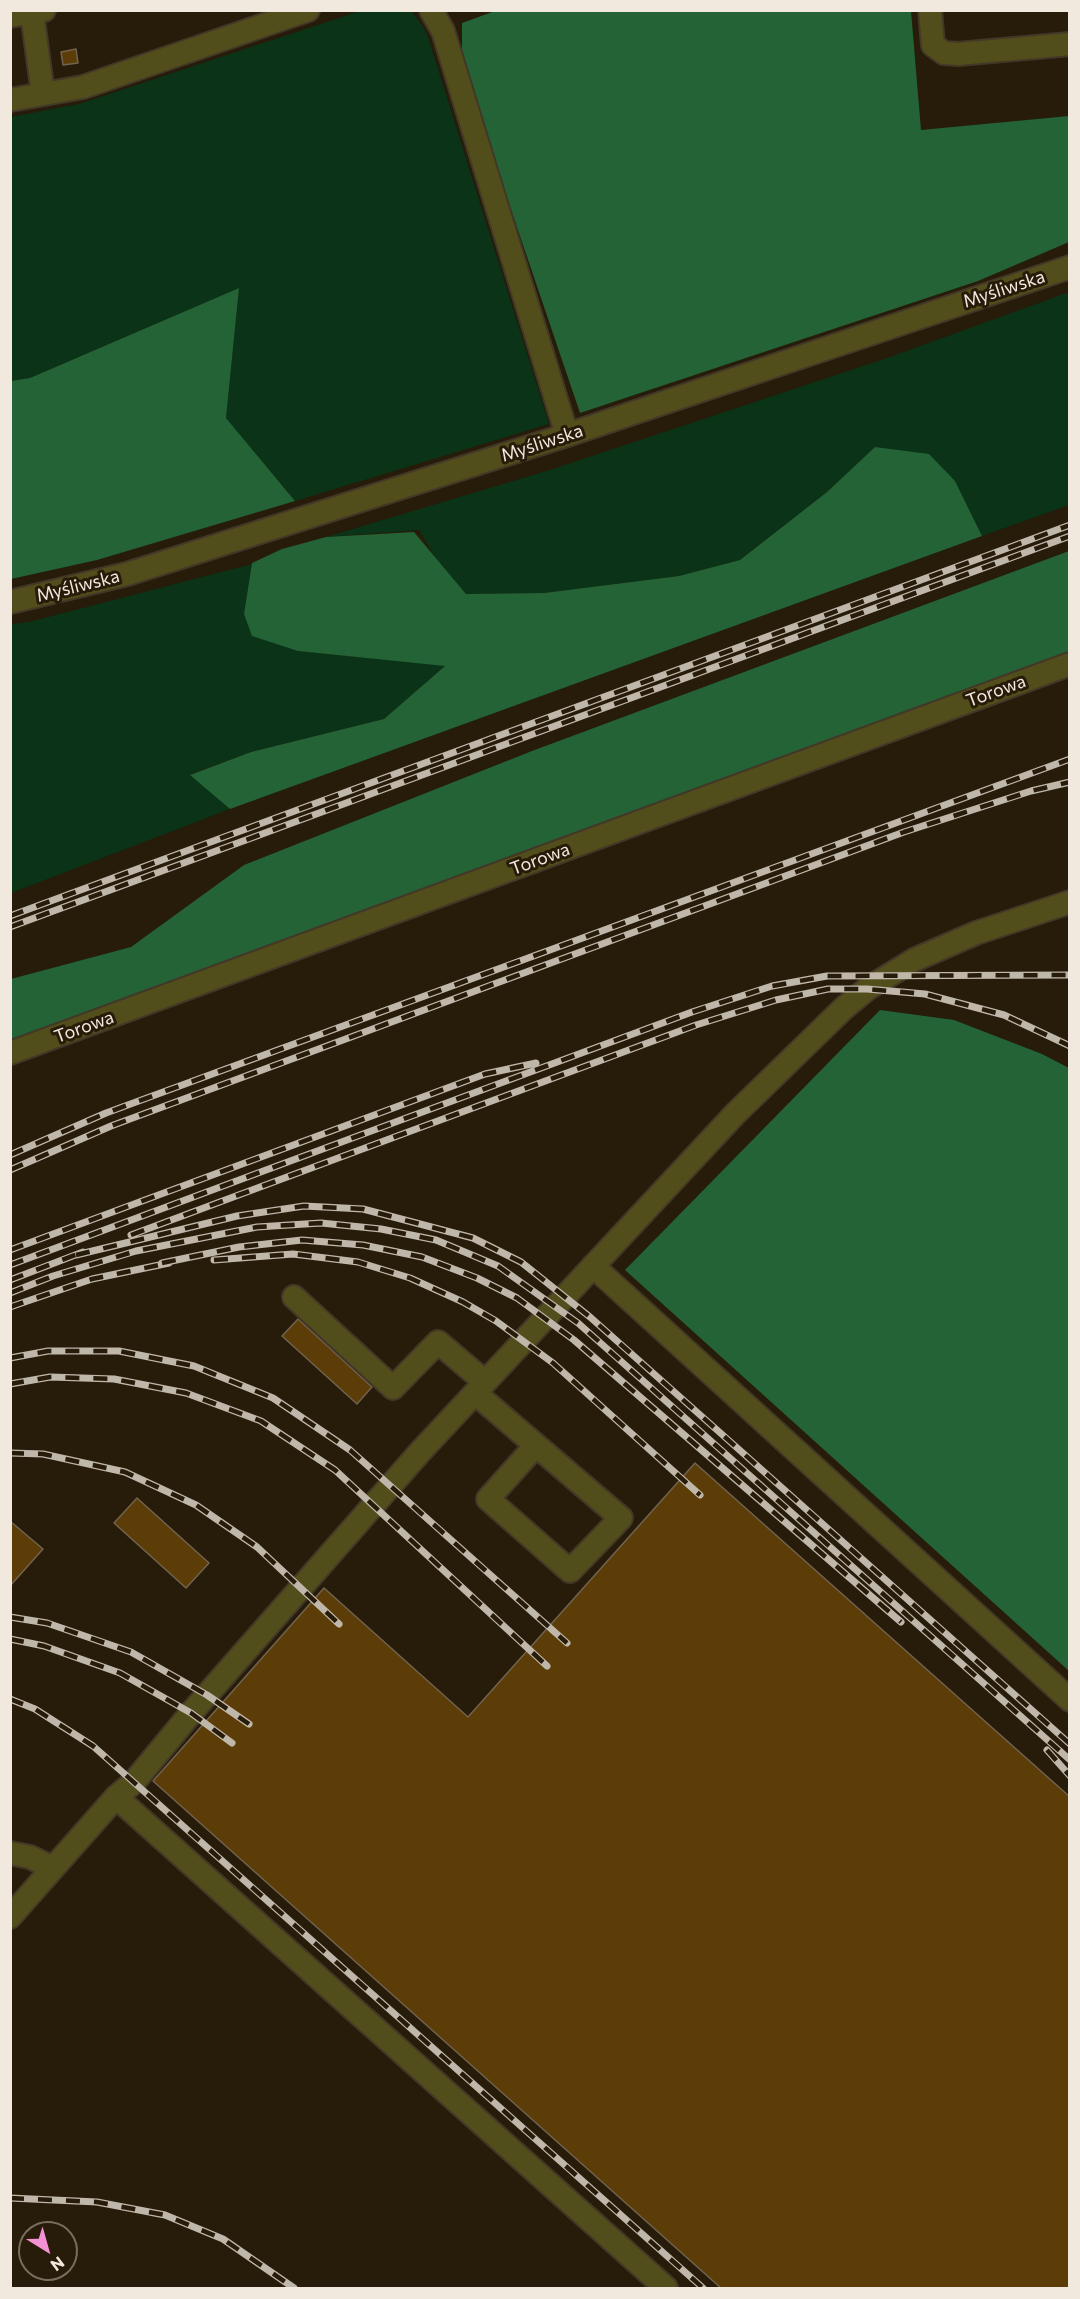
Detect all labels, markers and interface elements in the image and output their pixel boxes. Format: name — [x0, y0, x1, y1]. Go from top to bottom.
street label: Myśliwska — [960, 266, 1048, 312]
street label: Myśliwska — [498, 420, 586, 466]
street label: Myśliwska — [34, 565, 122, 607]
street label: Torowa — [963, 670, 1029, 712]
street label: Torowa — [507, 838, 573, 880]
street label: Torowa — [51, 1006, 117, 1048]
north arrow — [18, 2221, 78, 2281]
text: N — [47, 2253, 68, 2275]

